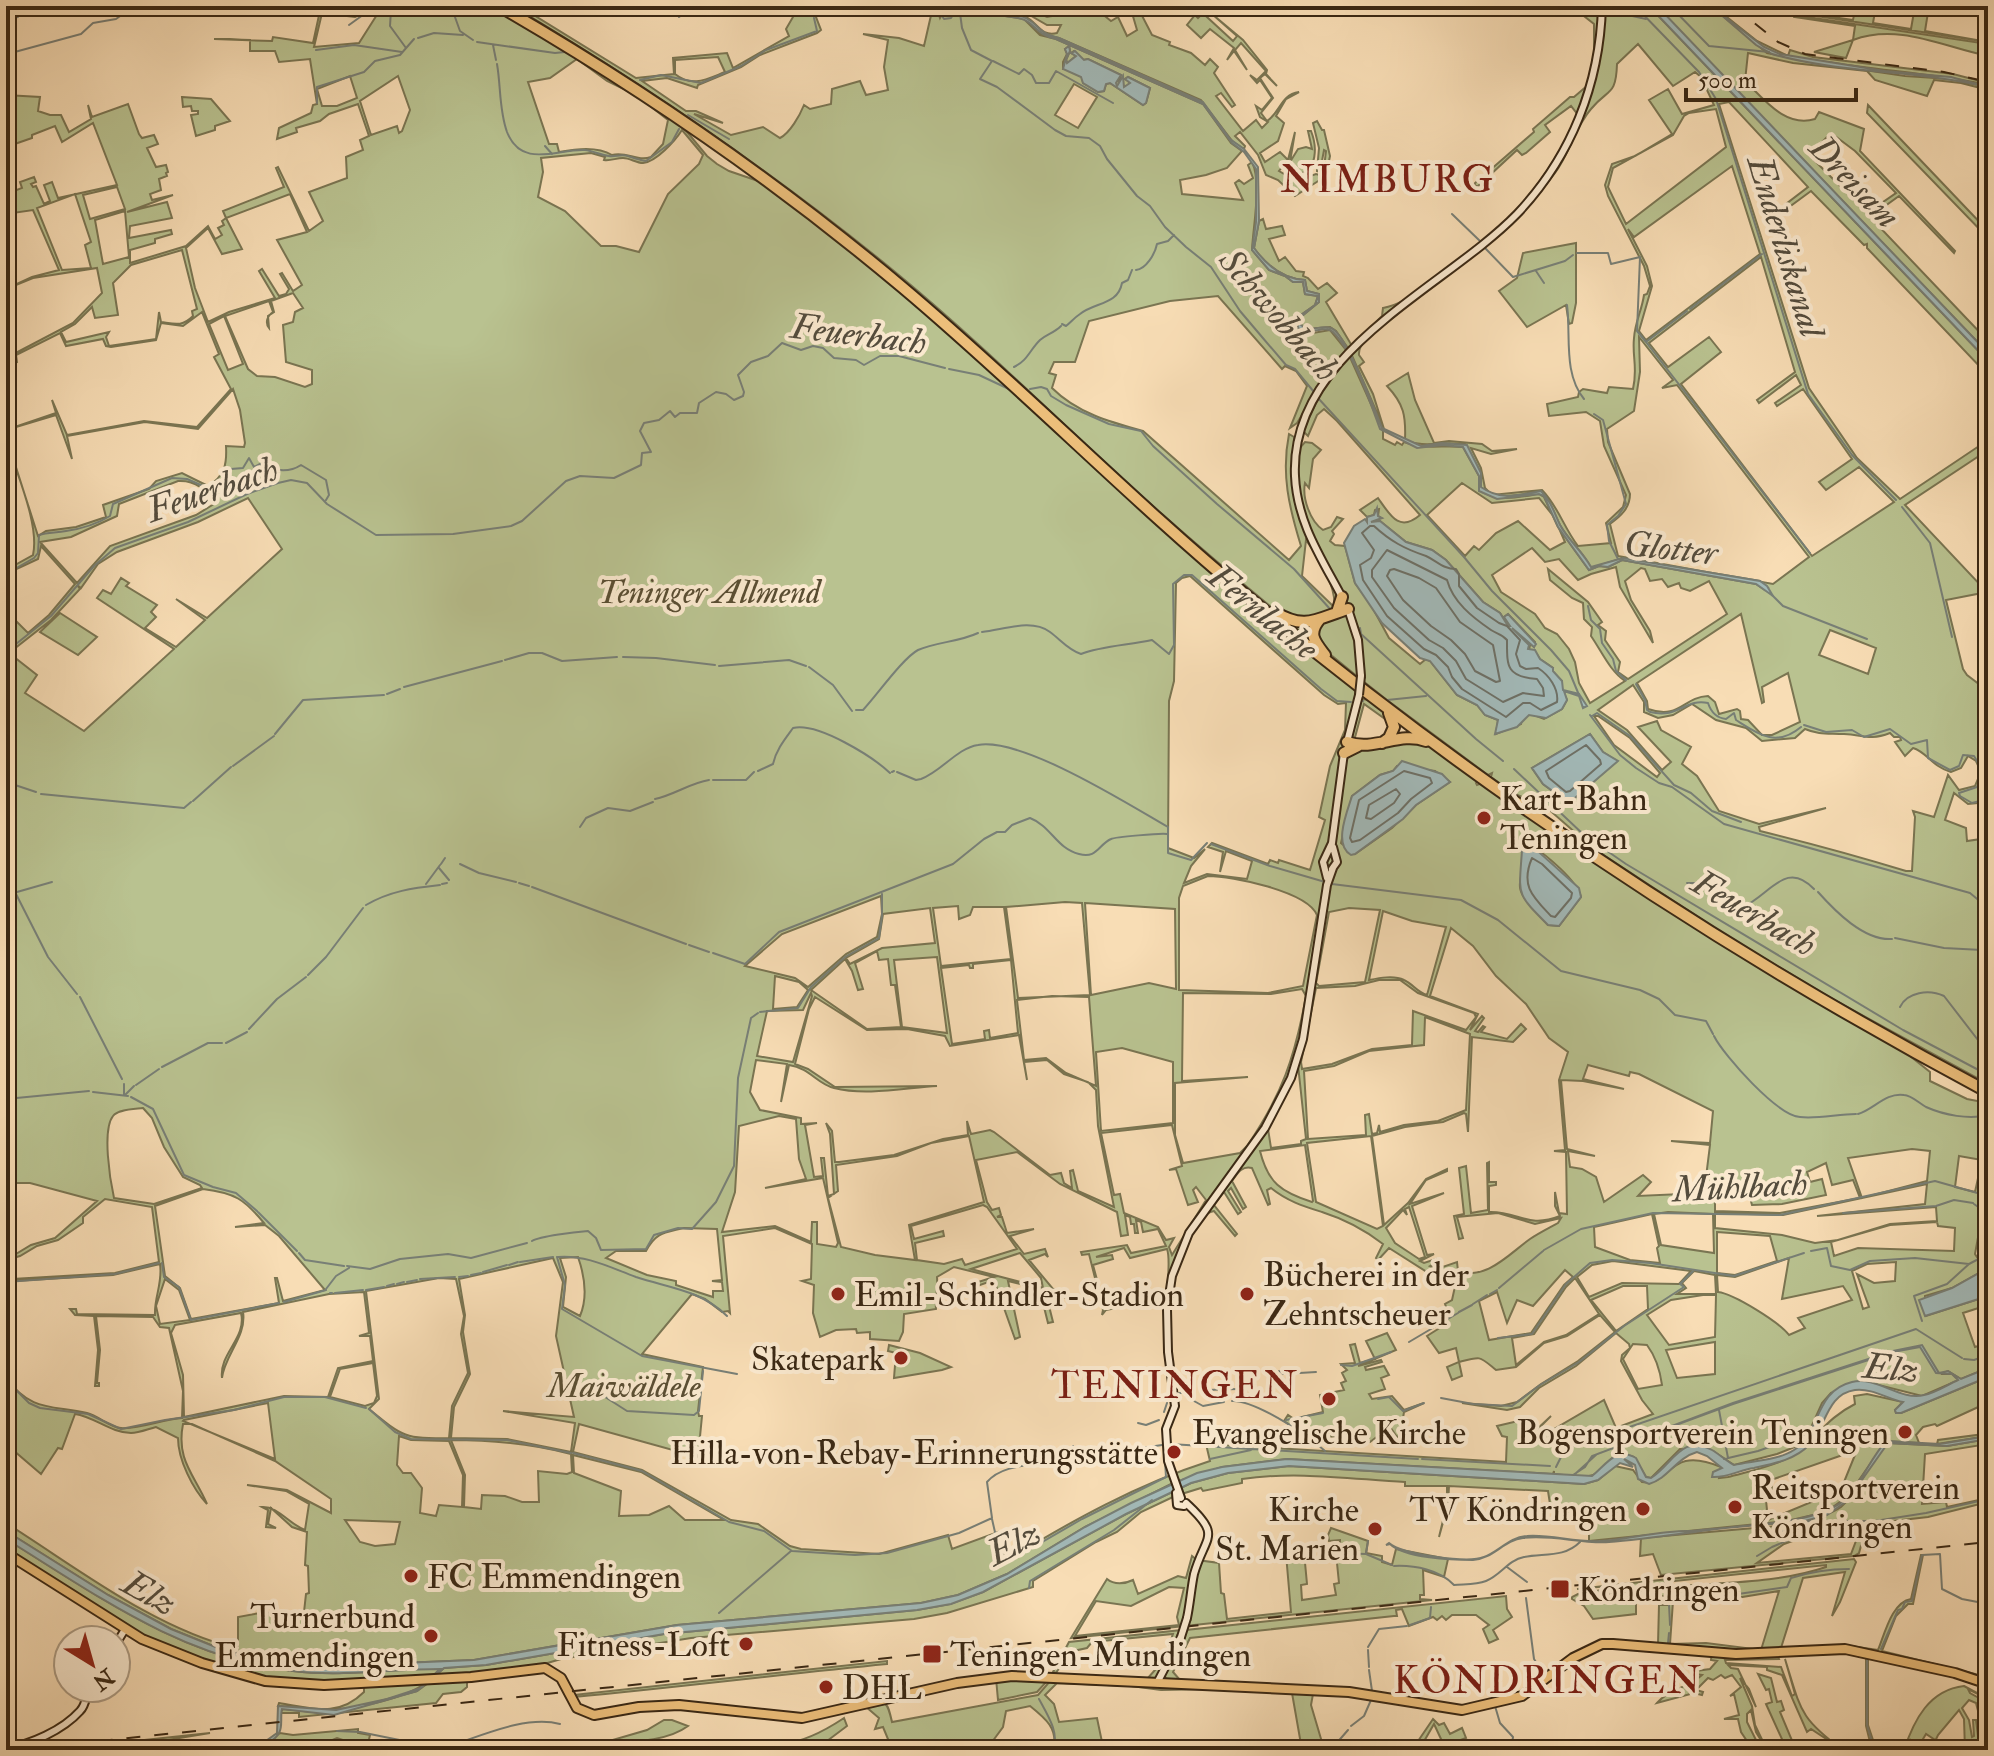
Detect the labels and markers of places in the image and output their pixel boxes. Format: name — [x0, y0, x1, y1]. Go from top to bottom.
place label: Kart-Bahn Teningen — [1500, 778, 1647, 860]
marker: Kart-Bahn Teningen — [1475, 809, 1493, 827]
place label: Bücherei in der Zehntscheuer — [1263, 1254, 1469, 1336]
place label: Emil-Schindler-Stadion — [854, 1274, 1184, 1317]
marker: Emil-Schindler-Stadion — [829, 1285, 847, 1303]
marker: Bücherei in der Zehntscheuer — [1238, 1285, 1256, 1303]
place label: Skatepark — [751, 1338, 885, 1381]
marker: Skatepark — [892, 1349, 910, 1367]
marker: Evangelische Kirche — [1320, 1390, 1338, 1408]
place label: Evangelische Kirche — [1192, 1412, 1466, 1455]
place label: Bogensportverein Teningen — [1516, 1412, 1889, 1455]
marker: Bogensportverein Teningen — [1896, 1423, 1914, 1441]
place label: Hilla-von-Rebay-Erinnerungsstätte — [670, 1432, 1158, 1475]
marker: Hilla-von-Rebay-Erinnerungsstätte — [1165, 1443, 1183, 1461]
place label: Reitsportverein Köndringen — [1751, 1467, 1960, 1549]
place label: Kirche St. Marien — [1215, 1489, 1359, 1571]
place label: TV Köndringen — [1409, 1489, 1627, 1532]
marker: Reitsportverein Köndringen — [1726, 1498, 1744, 1516]
marker: TV Köndringen — [1634, 1500, 1652, 1518]
marker: Kirche St. Marien — [1366, 1520, 1384, 1538]
place label: FC Emmendingen — [427, 1556, 681, 1599]
marker: FC Emmendingen — [402, 1567, 420, 1585]
place label: Köndringen — [1578, 1569, 1739, 1612]
marker: Köndringen — [1549, 1578, 1571, 1600]
place label: Turnerbund Emmendingen — [214, 1596, 415, 1678]
place label: Fitness-Loft — [556, 1624, 730, 1667]
marker: Turnerbund Emmendingen — [422, 1627, 440, 1645]
place label: Teningen-Mundingen — [950, 1634, 1251, 1677]
marker: Fitness-Loft — [737, 1635, 755, 1653]
marker: Teningen-Mundingen — [921, 1643, 943, 1665]
place label: DHL — [842, 1667, 922, 1710]
marker: DHL — [817, 1678, 835, 1696]

